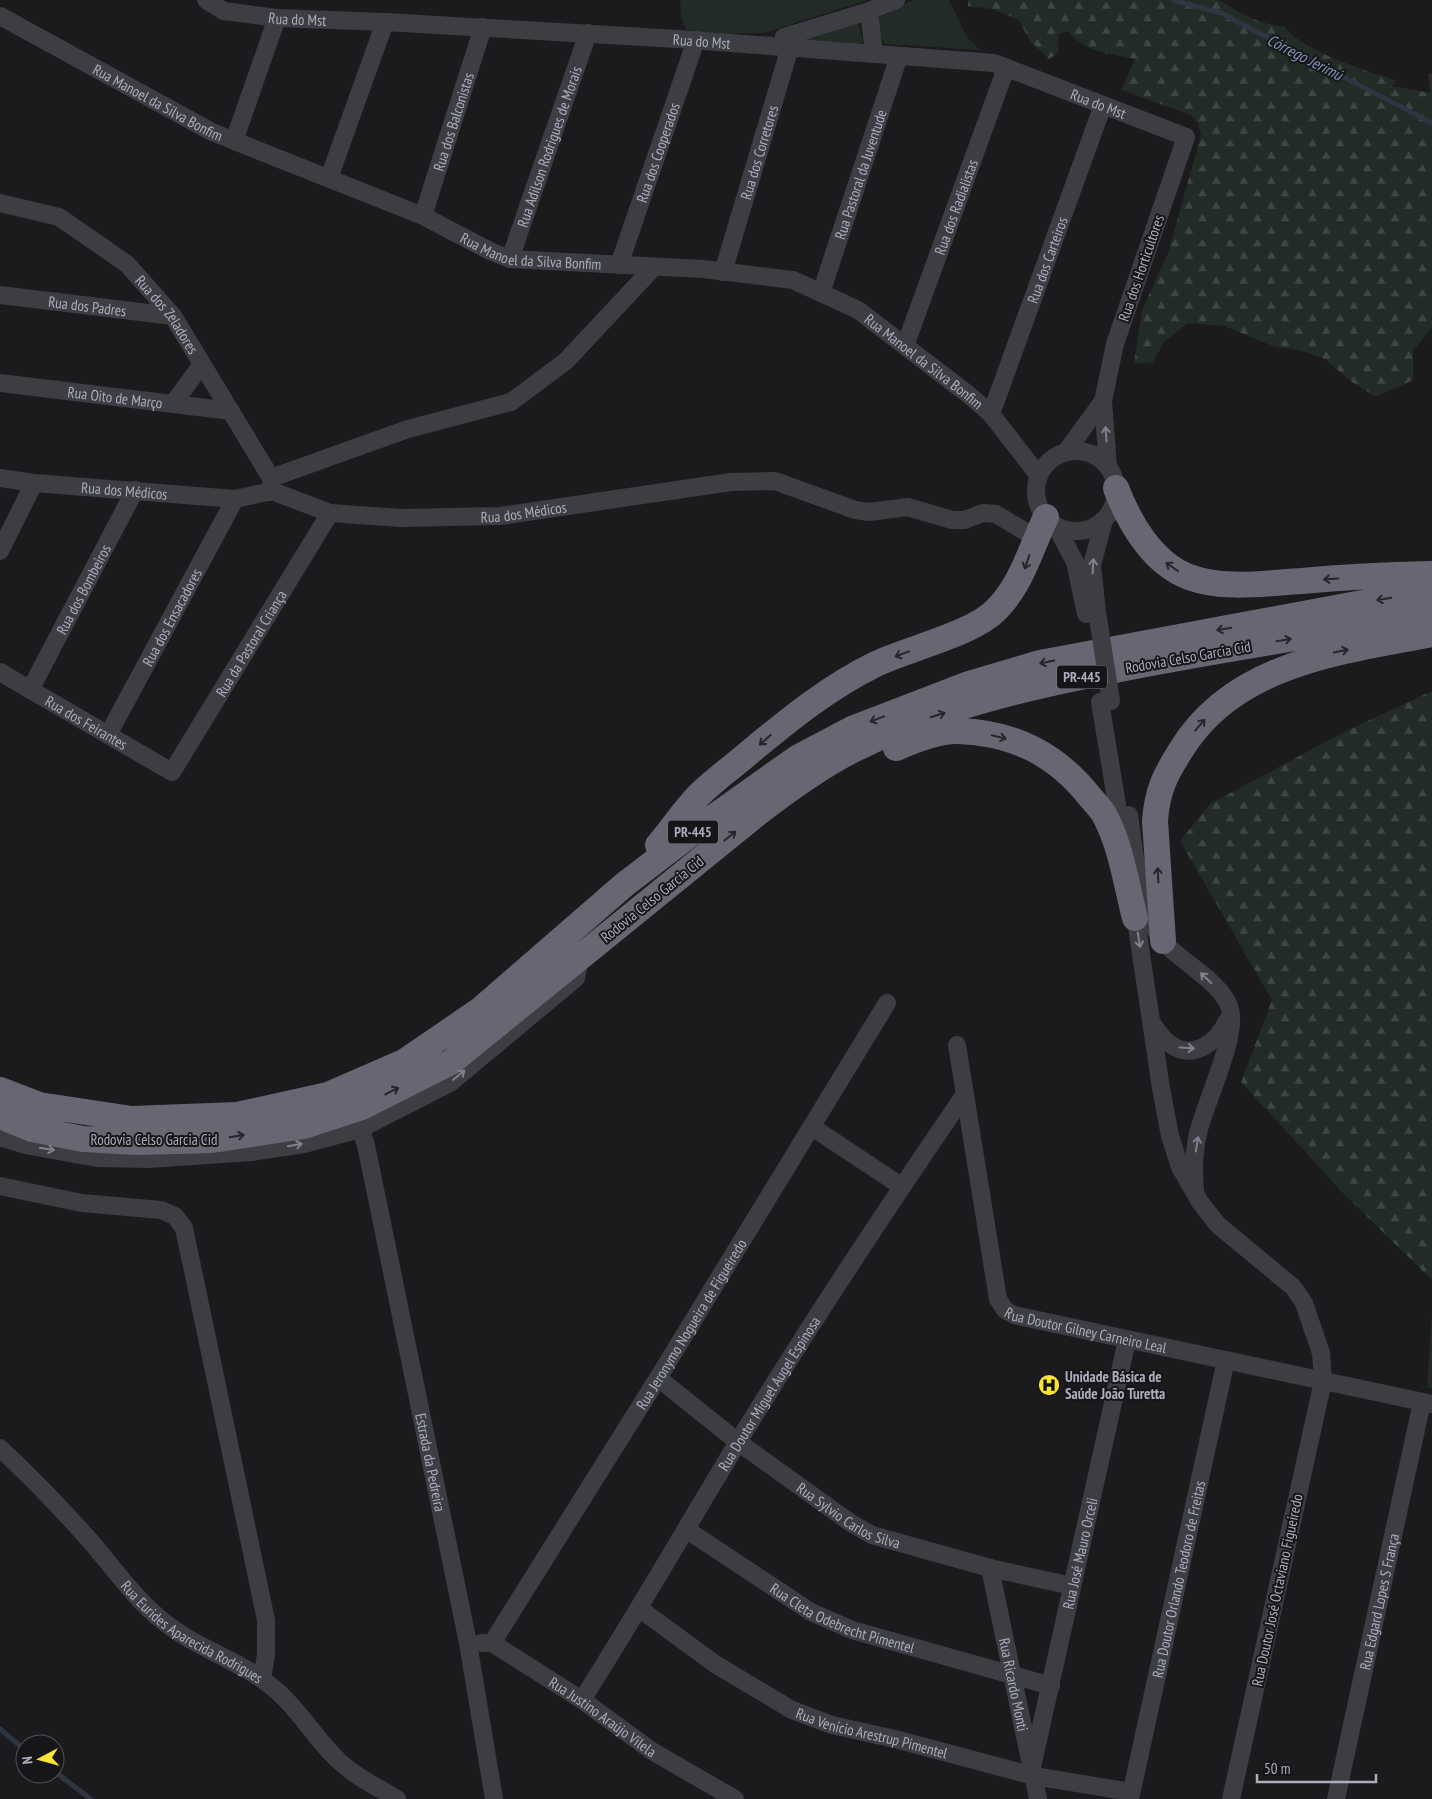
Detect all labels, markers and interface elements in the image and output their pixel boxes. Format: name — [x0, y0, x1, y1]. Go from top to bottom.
street label: Rua do Mst — [267, 7, 327, 29]
street label: Rua do Mst — [672, 29, 731, 52]
water label: Córrego Jerimú — [1264, 29, 1347, 85]
street label: Rua Manoel da Silva Bonfim — [90, 59, 226, 145]
street label: Rua Adilson Rodrigues de Morais — [512, 63, 585, 230]
street label: Rua dos Balconistas — [428, 70, 478, 173]
street label: Rua do Mst — [1068, 84, 1129, 123]
street label: Rua dos Cooperados — [632, 100, 683, 205]
street label: Rua dos Corretores — [736, 103, 782, 202]
street label: Rua Pastoral da Juventude — [830, 107, 890, 242]
street label: Rua dos Radialistas — [929, 157, 982, 257]
street label: Rua dos Horticultores — [1114, 212, 1168, 324]
street label: Rua dos Carteiros — [1023, 214, 1071, 306]
street label: Rua Manoel da Silva Bonfim — [457, 228, 602, 273]
street label: Rua dos Zeladores — [132, 271, 203, 357]
street label: Rua dos Padres — [47, 291, 127, 320]
street label: Rua Manoel da Silva Bonfim — [861, 309, 987, 413]
street label: Rua Oito de Março — [67, 382, 164, 412]
one-way arrow — [1102, 426, 1111, 442]
street label: Rua dos Médicos — [81, 477, 168, 503]
street label: Rua dos Médicos — [481, 497, 568, 526]
street label: Rua dos Bombeiros — [52, 541, 114, 637]
one-way arrow — [1022, 554, 1031, 569]
one-way arrow — [1089, 558, 1098, 574]
one-way arrow — [1165, 562, 1179, 572]
street label: Rua dos Ensacadores — [138, 565, 205, 669]
one-way arrow — [1323, 575, 1339, 584]
street label: Rua da Pastoral Criança — [211, 586, 290, 700]
one-way arrow — [1376, 595, 1392, 605]
one-way arrow — [1217, 624, 1233, 634]
one-way arrow — [1276, 635, 1292, 645]
street label: Rodovia Celso Garcia Cid — [1124, 637, 1252, 677]
one-way arrow — [1333, 646, 1349, 656]
one-way arrow — [895, 650, 910, 659]
one-way arrow — [1040, 658, 1056, 667]
road number: PR-445 — [1057, 666, 1107, 689]
street label: Rua dos Feirantes — [42, 691, 131, 754]
one-way arrow — [929, 710, 945, 719]
one-way arrow — [870, 715, 885, 725]
one-way arrow — [1194, 719, 1205, 732]
one-way arrow — [990, 733, 1006, 742]
one-way arrow — [758, 734, 771, 745]
road number: PR-445 — [668, 820, 718, 844]
one-way arrow — [723, 830, 736, 841]
street label: Rodovia Celso Garcia Cid — [597, 852, 707, 946]
one-way arrow — [1154, 867, 1163, 883]
one-way arrow — [1134, 932, 1144, 948]
one-way arrow — [1199, 972, 1212, 984]
one-way arrow — [1178, 1044, 1194, 1053]
one-way arrow — [453, 1070, 466, 1081]
one-way arrow — [385, 1086, 400, 1096]
street label: Rodovia Celso Garcia Cid — [91, 1130, 217, 1149]
one-way arrow — [229, 1131, 245, 1141]
one-way arrow — [1192, 1136, 1202, 1152]
one-way arrow — [287, 1140, 303, 1150]
one-way arrow — [39, 1144, 55, 1154]
street label: Rua Jeronymo Nogueira de Figueiredo — [631, 1235, 750, 1413]
street label: Rua Doutor Gilney Carneiro Leal — [1002, 1302, 1169, 1357]
street label: Rua Doutor Miguel Augel Espinosa — [713, 1313, 824, 1474]
place label: Unidade Básica de Saúde João Turetta — [1065, 1367, 1165, 1403]
hospital icon: Unidade Básica de Saúde João Turetta — [1037, 1373, 1061, 1397]
street label: Estrada da Pedreira — [412, 1411, 450, 1513]
street label: Rua Sylvio Carlos Silva — [793, 1478, 902, 1552]
street label: Rua Doutor Orlando Teodoro de Freitas — [1147, 1479, 1209, 1680]
street label: Rua Doutor José Octaviano Figueiredo — [1247, 1492, 1307, 1688]
street label: Rua José Mauro Orceli — [1058, 1496, 1101, 1611]
street label: Rua Edgard Lopes S França — [1355, 1532, 1403, 1672]
street label: Rua Eurides Aparecida Rodrigues — [117, 1576, 267, 1687]
street label: Rua Cleta Odebrecht Pimentel — [767, 1578, 917, 1657]
street label: Rua Ricardo Monti — [995, 1636, 1033, 1733]
street label: Rua Justino Araújo Vilela — [546, 1672, 660, 1761]
street label: Rua Venício Arestrup Pimentel — [794, 1703, 950, 1762]
north arrow — [15, 1734, 65, 1784]
scale bar — [1257, 1752, 1376, 1784]
text: N — [18, 1756, 36, 1765]
text: 50 m — [1264, 1759, 1290, 1778]

